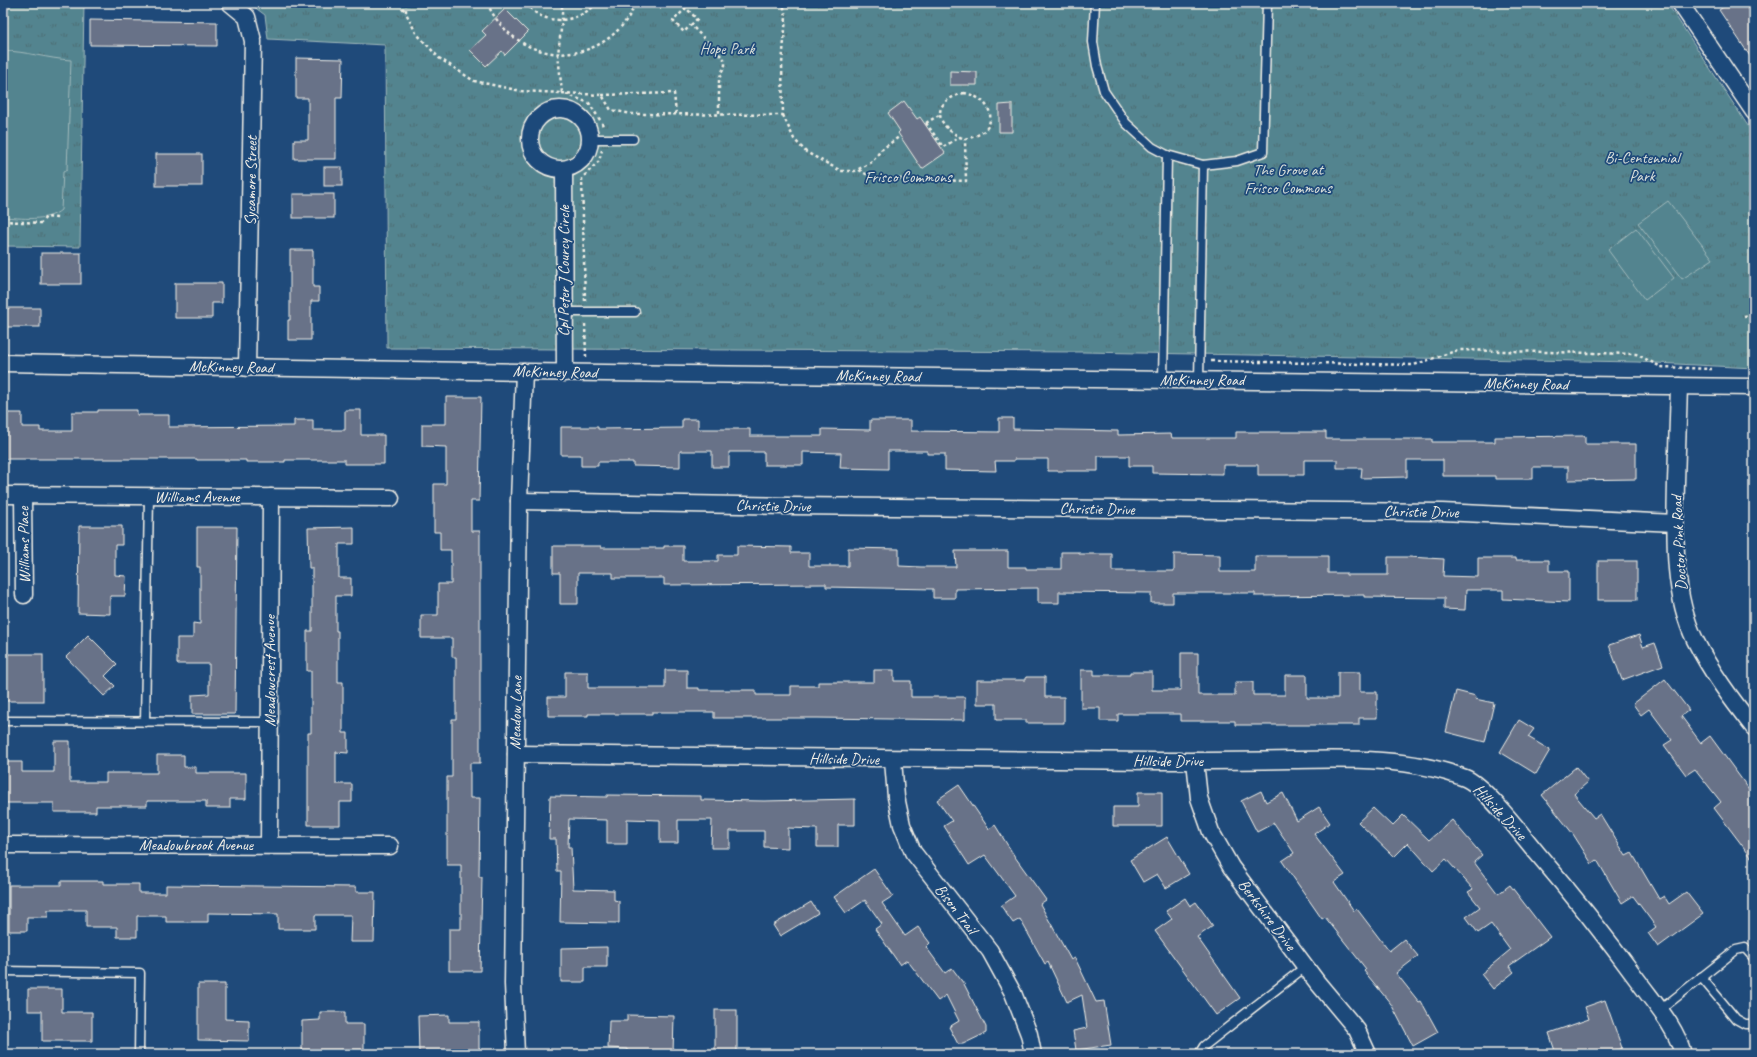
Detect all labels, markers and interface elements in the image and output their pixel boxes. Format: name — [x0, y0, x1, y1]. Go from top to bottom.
park label: Hope Park — [700, 39, 755, 59]
street label: Sycamore Street — [240, 134, 262, 226]
park label: Bi-Centennial Park — [1605, 148, 1682, 186]
park label: The Grove at Frisco Commons — [1244, 160, 1333, 198]
park label: Frisco Commons — [864, 167, 953, 187]
street label: Cpl Peter J Courcy Circle — [554, 204, 574, 337]
street label: McKinney Road — [189, 356, 276, 378]
street label: McKinney Road — [513, 361, 600, 383]
street label: McKinney Road — [836, 365, 923, 387]
street label: McKinney Road — [1160, 370, 1247, 390]
street label: McKinney Road — [1484, 373, 1571, 395]
street label: Williams Avenue — [154, 487, 241, 507]
street label: Doctor Pink Road — [1666, 492, 1691, 591]
street label: Christie Drive — [735, 495, 812, 517]
street label: Christie Drive — [1059, 498, 1136, 520]
street label: Christie Drive — [1383, 501, 1460, 523]
street label: Williams Place — [13, 505, 35, 583]
street label: Meadowcrest Avenue — [260, 613, 280, 727]
street label: Meadow Lane — [505, 674, 527, 750]
street label: Hillside Drive — [809, 748, 881, 770]
street label: Hillside Drive — [1133, 751, 1205, 771]
street label: Hillside Drive — [1469, 780, 1532, 846]
street label: Meadowbrook Avenue — [139, 835, 255, 855]
street label: Berkshire Drive — [1234, 875, 1301, 956]
street label: Bison Trail — [930, 880, 984, 941]

